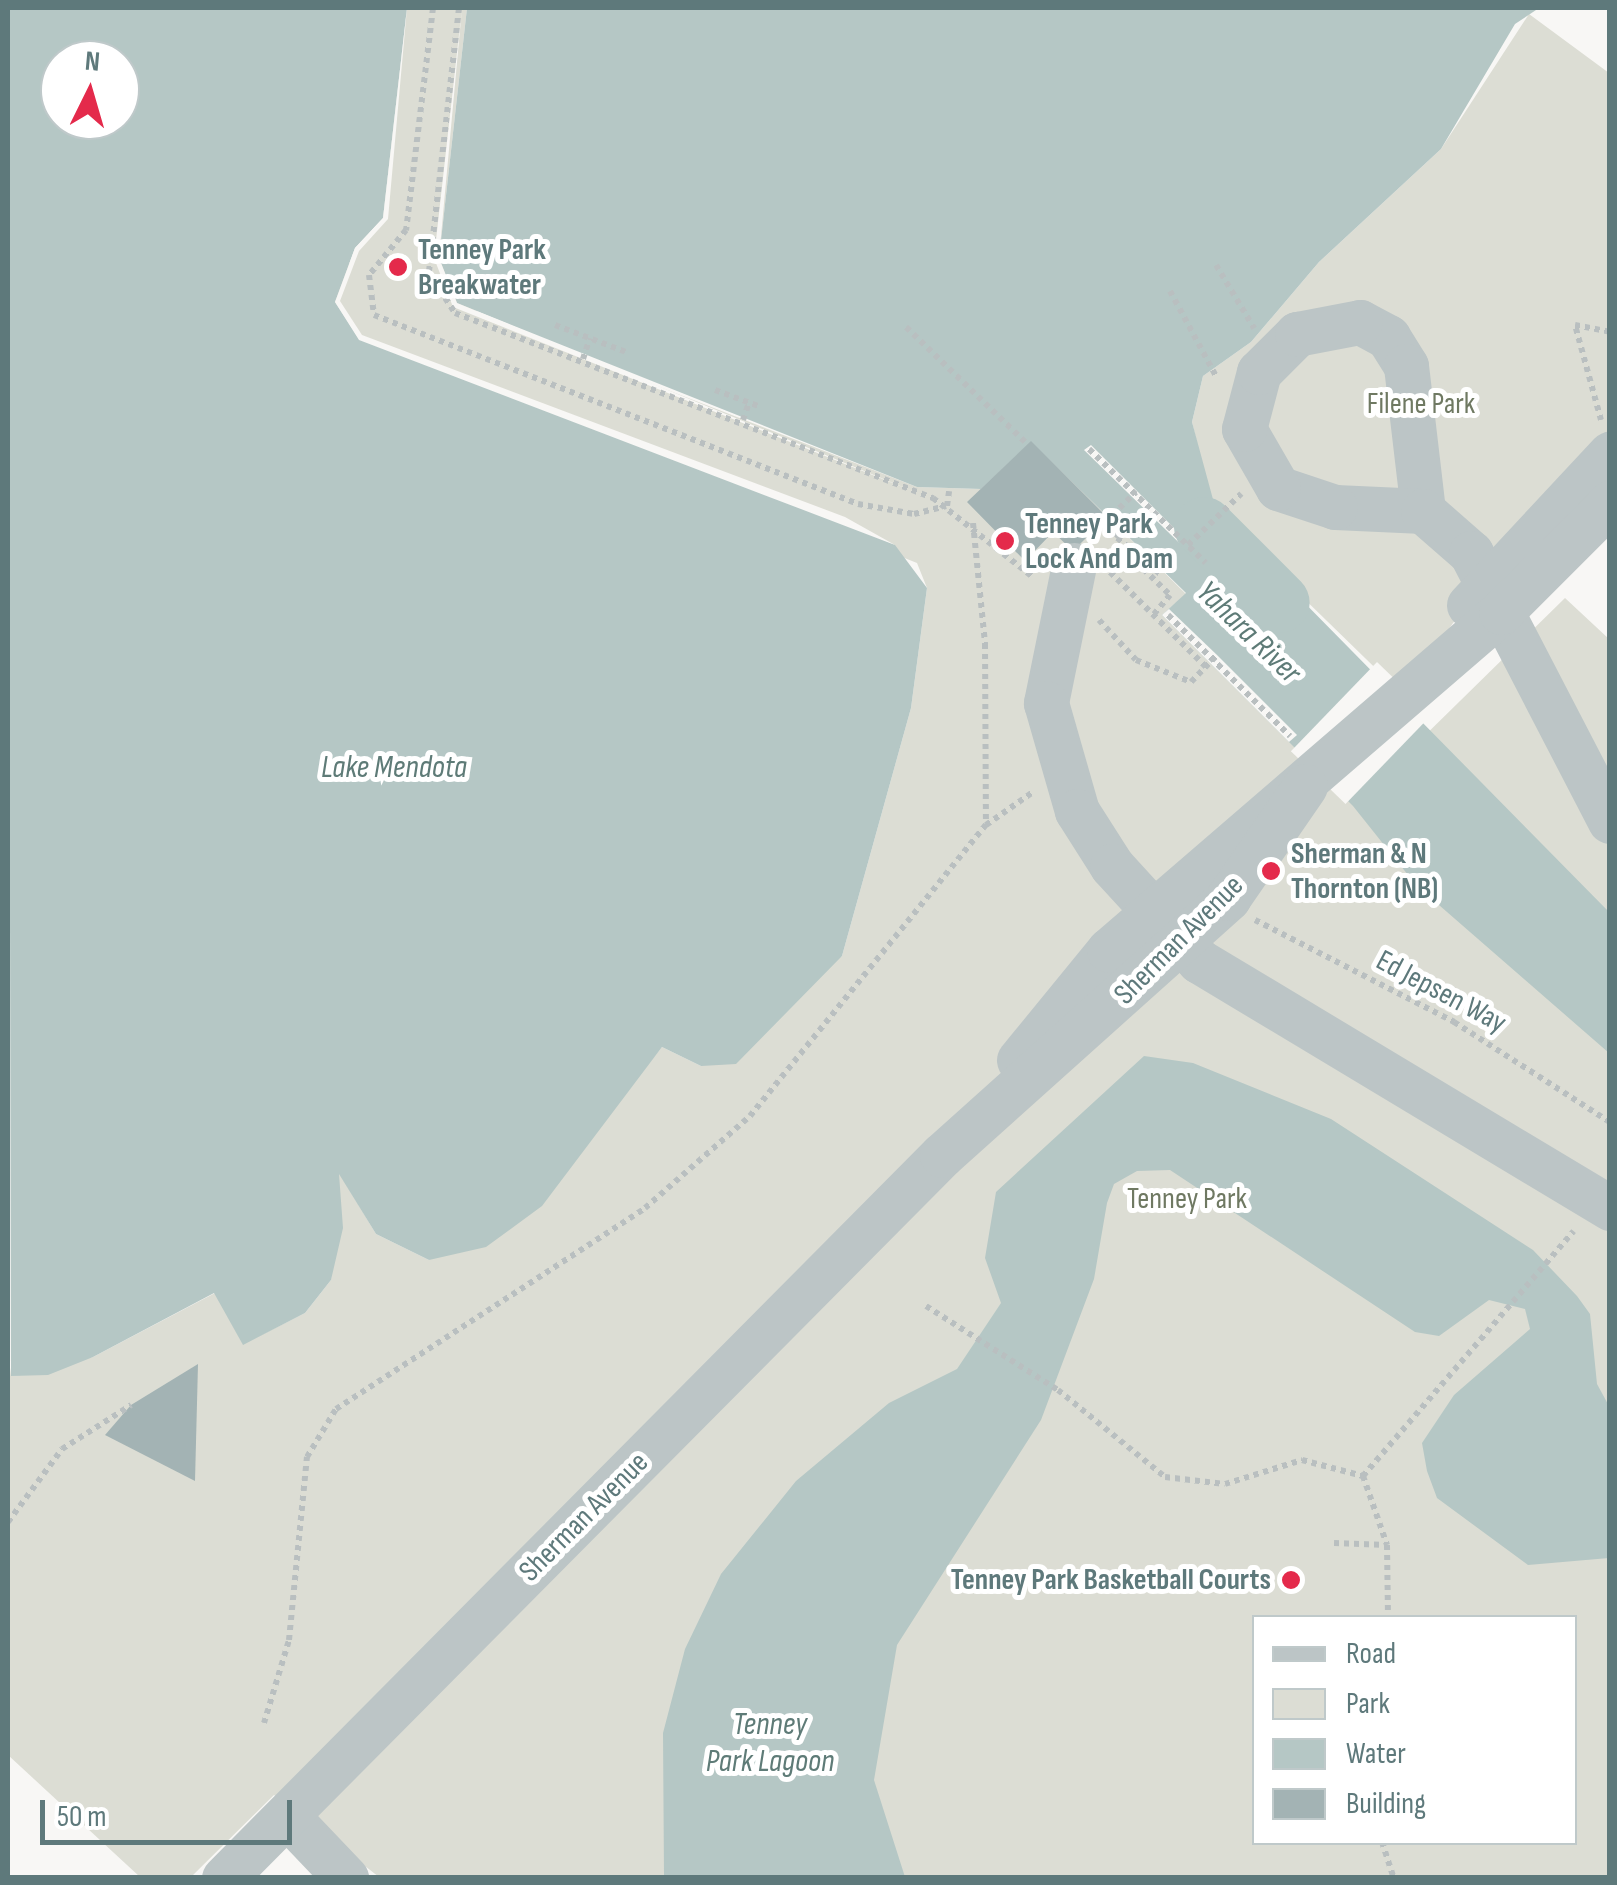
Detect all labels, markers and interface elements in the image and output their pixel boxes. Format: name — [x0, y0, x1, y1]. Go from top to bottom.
north arrow — [40, 40, 140, 140]
text: N — [84, 45, 101, 79]
place label: Tenney Park Breakwater — [418, 232, 546, 302]
marker: Tenney Park Breakwater — [387, 256, 409, 278]
park label: Filene Park — [1367, 386, 1475, 422]
place label: Tenney Park Lock And Dam — [1025, 506, 1173, 576]
marker: Tenney Park Lock And Dam — [994, 530, 1016, 552]
water label: Yahara River — [1188, 574, 1308, 692]
water label: Lake Mendota — [321, 749, 467, 787]
place label: Sherman & N Thornton (NB) — [1291, 836, 1438, 906]
marker: Sherman & N Thornton (NB) — [1260, 860, 1282, 882]
street label: Sherman Avenue — [1107, 868, 1251, 1012]
street label: Ed Jepsen Way — [1370, 943, 1512, 1041]
park label: Tenney Park — [1127, 1181, 1247, 1217]
street label: Sherman Avenue — [512, 1445, 656, 1589]
place label: Tenney Park Basketball Courts — [951, 1562, 1271, 1598]
marker: Tenney Park Basketball Courts — [1280, 1569, 1302, 1591]
legend — [1252, 1615, 1577, 1845]
text: Road — [1346, 1636, 1396, 1672]
text: Park — [1346, 1686, 1390, 1722]
water label: Tenney Park Lagoon — [706, 1707, 834, 1782]
text: Water — [1346, 1736, 1406, 1772]
scale bar — [45, 1780, 298, 1842]
text: Building — [1346, 1786, 1426, 1822]
text: 50 m — [57, 1799, 106, 1835]

